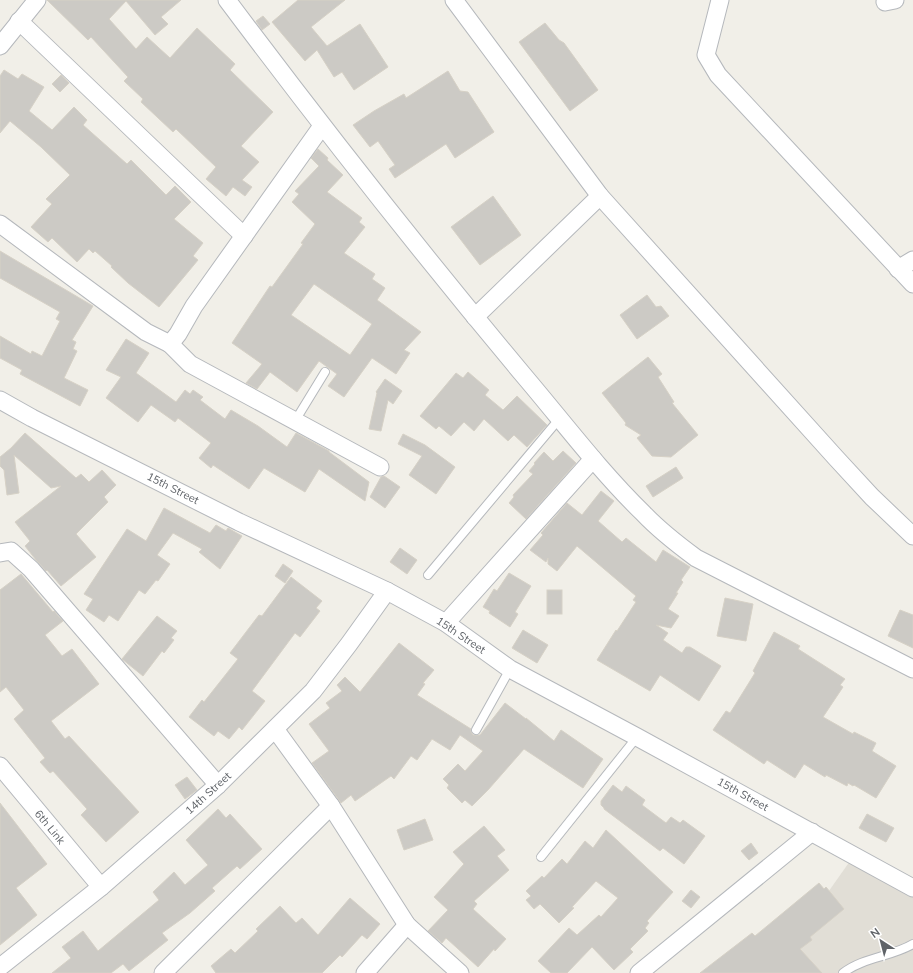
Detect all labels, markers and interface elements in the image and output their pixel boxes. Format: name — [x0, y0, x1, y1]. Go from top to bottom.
street label: 15th Street — [145, 469, 202, 507]
street label: 15th Street — [434, 613, 489, 657]
street label: 14th Street — [182, 769, 234, 817]
street label: 15th Street — [715, 774, 771, 814]
street label: 6th Link — [32, 807, 69, 847]
north arrow — [861, 921, 901, 961]
text: N — [868, 925, 883, 941]

